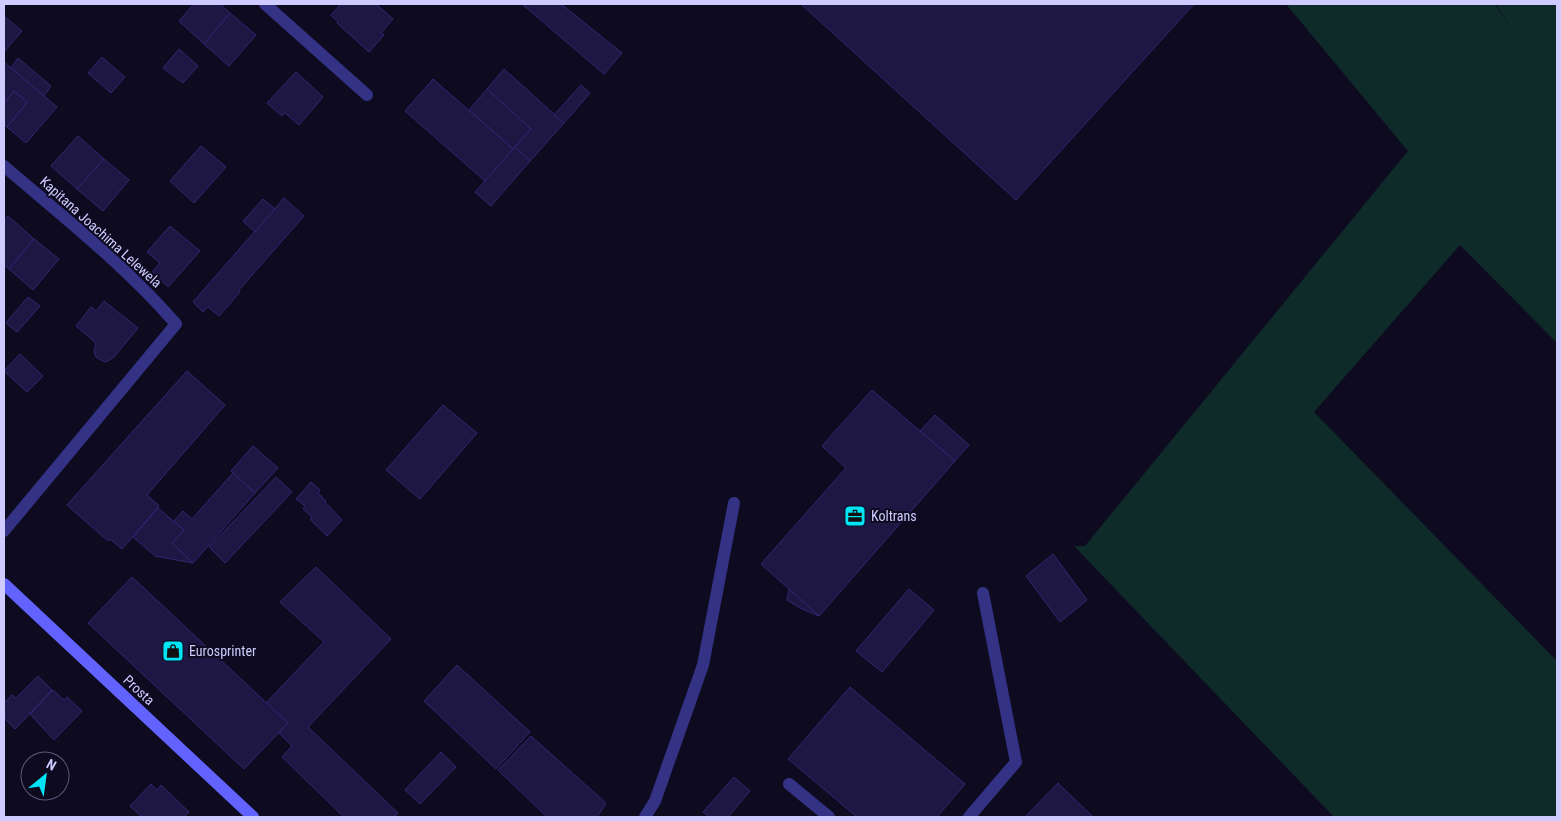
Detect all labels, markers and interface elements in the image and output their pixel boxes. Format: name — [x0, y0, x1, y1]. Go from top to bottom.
street label: Kapitana Joachima Lelewela — [37, 173, 165, 291]
office icon: Koltrans — [843, 504, 867, 528]
place label: Koltrans — [871, 508, 917, 524]
shop icon: Eurosprinter — [161, 639, 185, 663]
place label: Eurosprinter — [189, 643, 256, 659]
street label: Prosta — [120, 672, 158, 708]
north arrow — [20, 751, 70, 801]
text: N — [44, 756, 59, 774]

